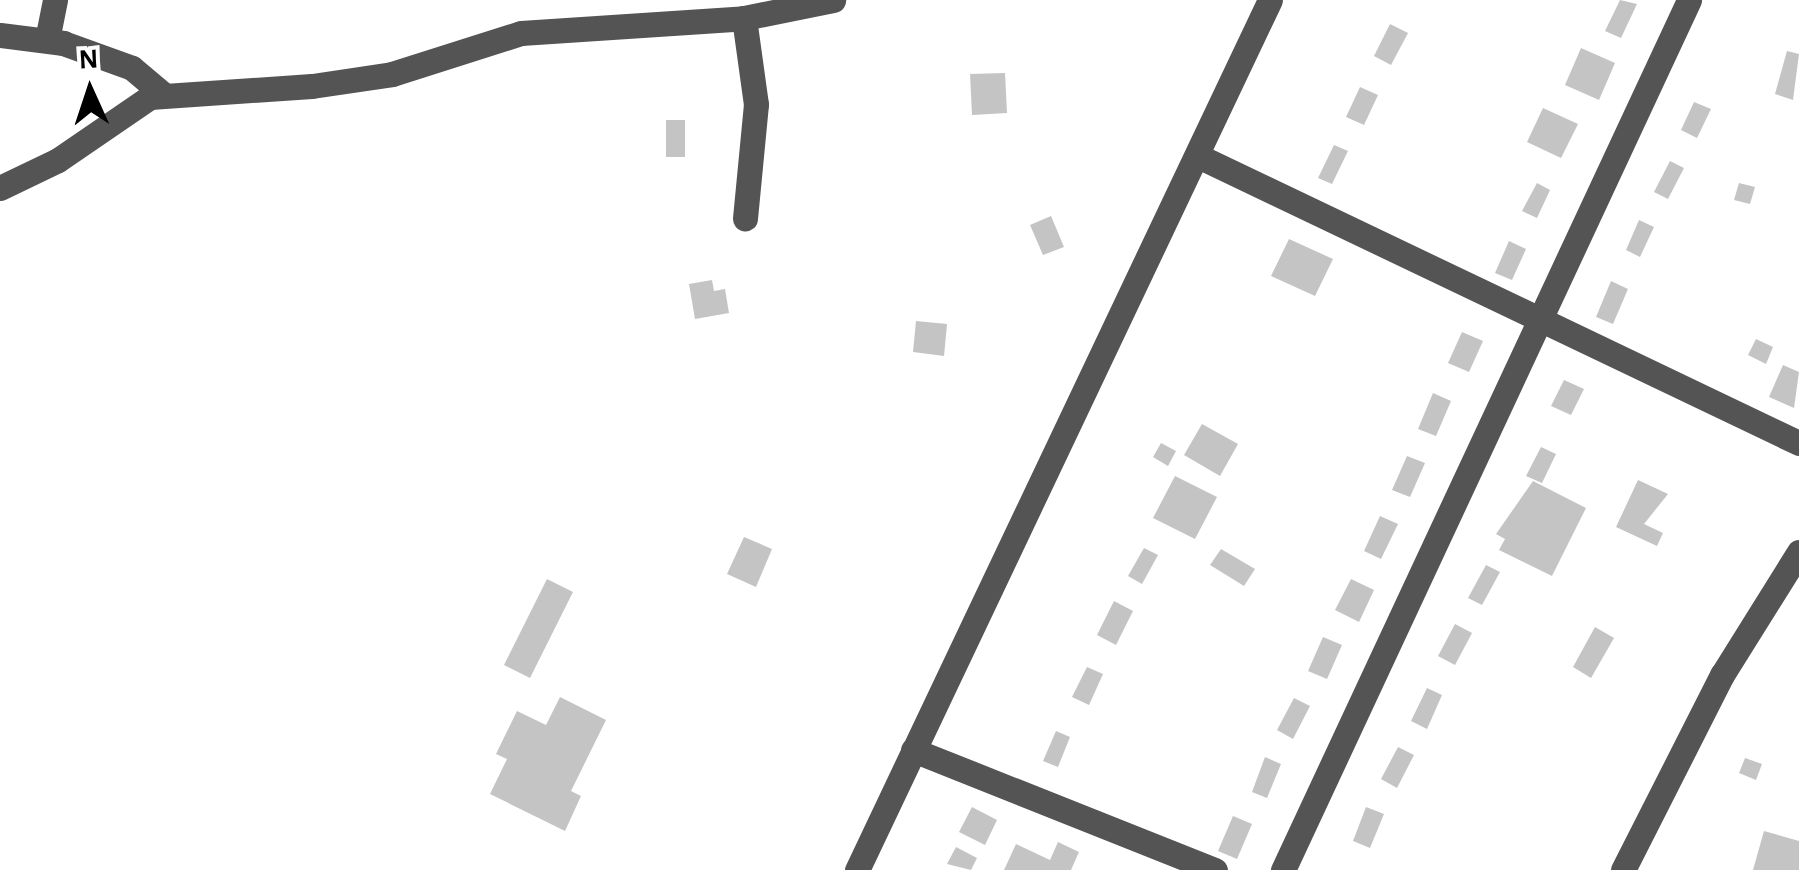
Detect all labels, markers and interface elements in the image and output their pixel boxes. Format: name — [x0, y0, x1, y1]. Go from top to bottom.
north arrow — [40, 40, 140, 140]
text: N — [78, 46, 99, 75]

